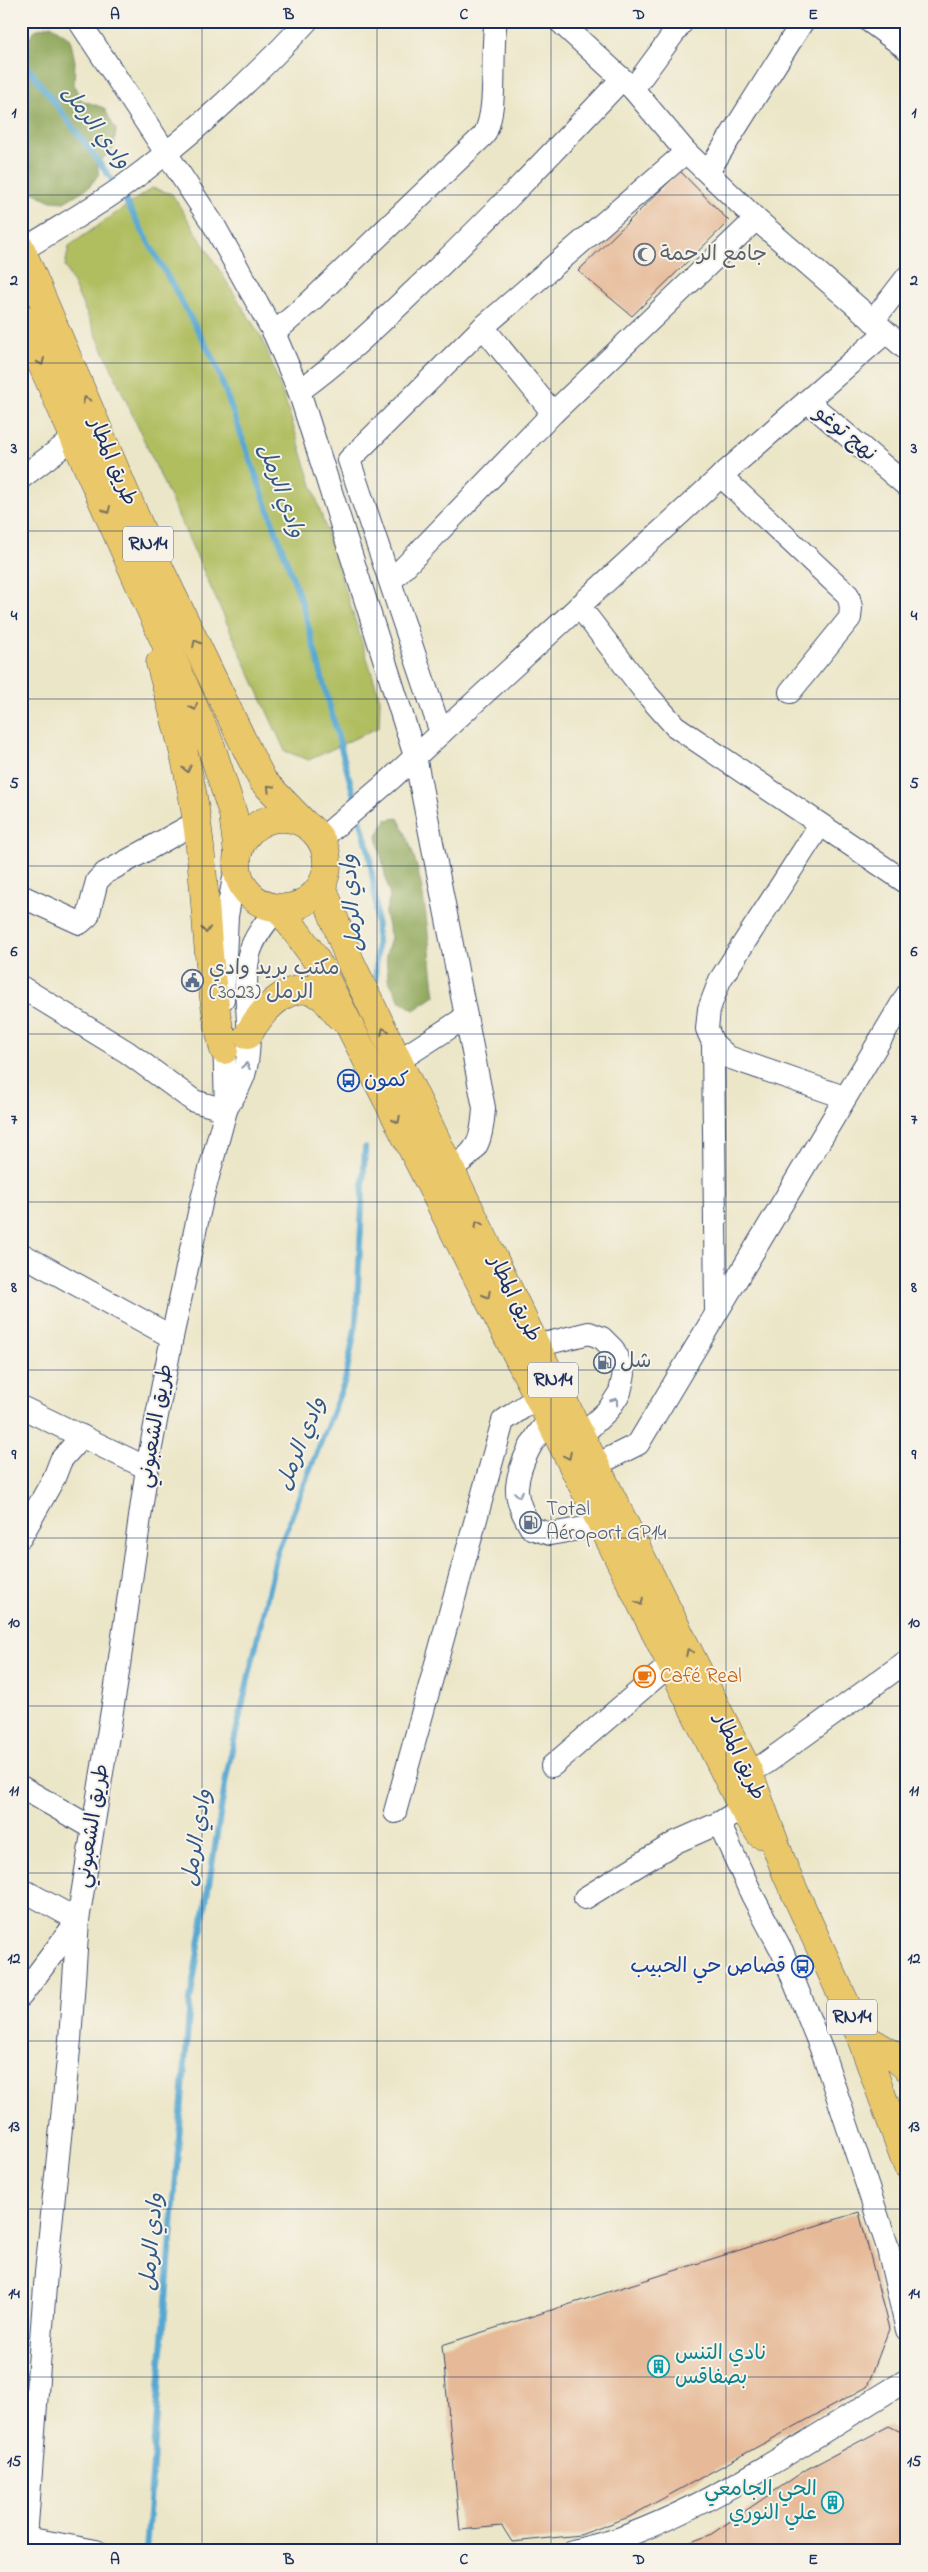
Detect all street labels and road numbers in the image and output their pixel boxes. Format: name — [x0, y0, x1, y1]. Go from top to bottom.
street label: نهج توغو — [807, 398, 883, 469]
street label: طريق المطار — [79, 411, 144, 511]
road number: RN14 — [123, 526, 173, 562]
street label: طريق المطار — [479, 1249, 548, 1348]
street label: طريق الشعبوني — [130, 1362, 184, 1491]
road number: RN14 — [528, 1362, 578, 1398]
street label: طريق المطار — [705, 1707, 772, 1806]
street label: طريق الشعبوني — [68, 1762, 120, 1890]
road number: RN14 — [827, 2000, 877, 2034]

